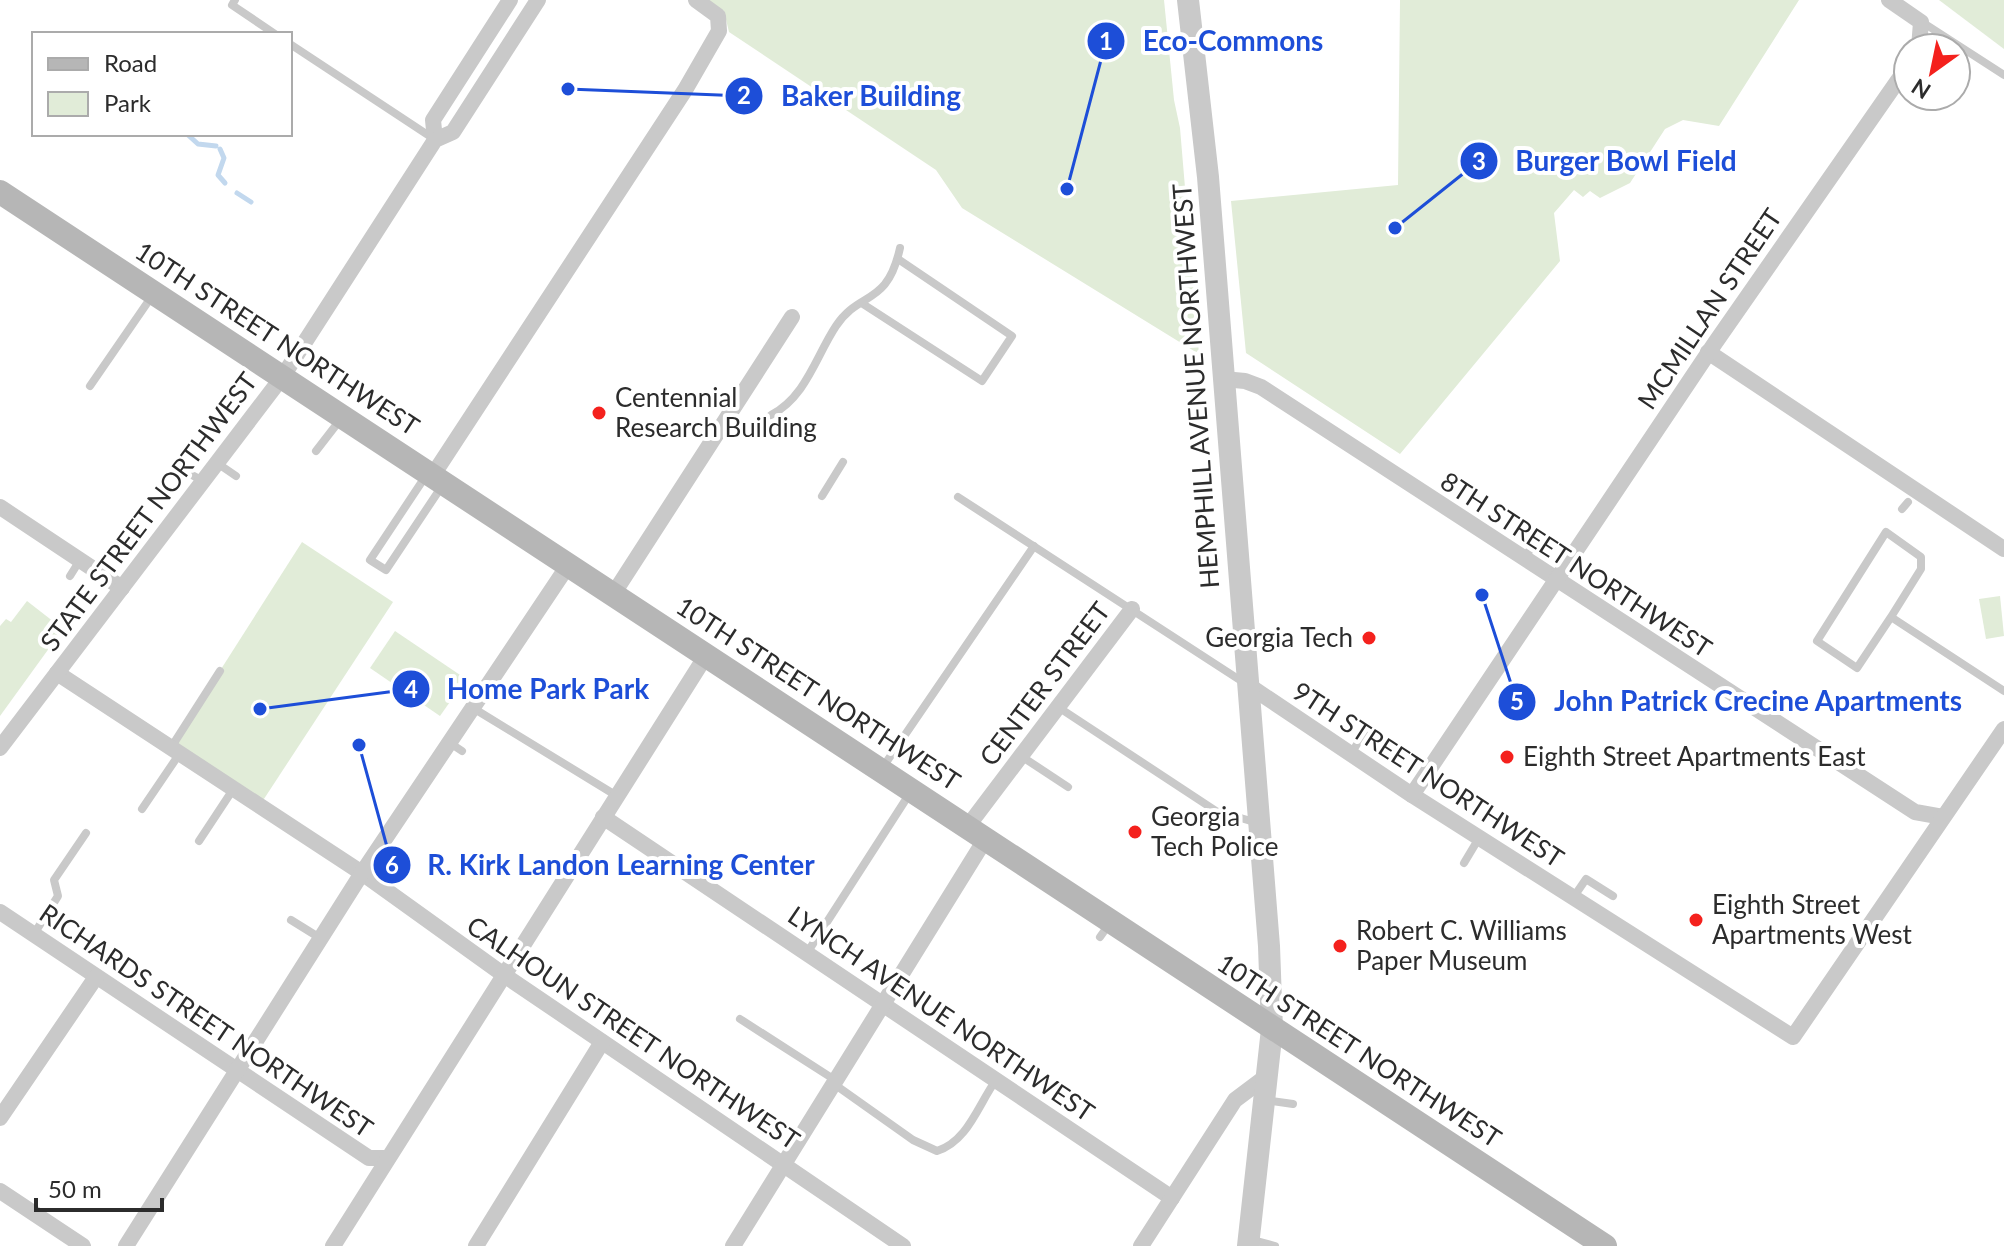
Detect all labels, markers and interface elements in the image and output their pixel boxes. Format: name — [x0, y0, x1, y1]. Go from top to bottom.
callout: Eco-Commons — [1086, 15, 1339, 67]
text: Eco-Commons — [1143, 23, 1323, 57]
text: 1 — [1099, 26, 1113, 55]
legend — [32, 32, 292, 136]
north arrow — [1892, 32, 1972, 112]
text: Road — [104, 48, 157, 77]
callout: Baker Building — [724, 70, 977, 122]
text: N — [1906, 73, 1935, 105]
text: Baker Building — [781, 78, 961, 112]
text: 2 — [737, 80, 751, 109]
text: Park — [104, 88, 152, 117]
callout: Burger Bowl Field — [1459, 135, 1753, 187]
text: Burger Bowl Field — [1515, 143, 1737, 177]
text: 3 — [1472, 146, 1486, 175]
street label: HEMPHILL AVENUE NORTHWEST — [1165, 183, 1225, 590]
street label: MCMILLAN STREET — [1630, 202, 1788, 415]
street label: 10TH STREET NORTHWEST — [130, 234, 425, 442]
street label: STATE STREET NORTHWEST — [33, 366, 263, 657]
place label: Centennial Research Building — [615, 381, 817, 443]
marker: Centennial Research Building — [590, 404, 608, 422]
street label: 8TH STREET NORTHWEST — [1435, 464, 1718, 664]
street label: 10TH STREET NORTHWEST — [671, 589, 966, 797]
street label: CENTER STREET — [972, 595, 1116, 772]
place label: Georgia Tech — [1205, 621, 1353, 653]
marker: Georgia Tech — [1360, 629, 1378, 647]
callout: Home Park Park — [391, 663, 665, 715]
text: Home Park Park — [447, 671, 649, 705]
text: 4 — [404, 674, 418, 703]
street label: 9TH STREET NORTHWEST — [1287, 674, 1570, 874]
callout: John Patrick Crecine Apartments — [1497, 676, 1978, 728]
text: John Patrick Crecine Apartments — [1554, 683, 1962, 717]
text: 5 — [1510, 686, 1524, 715]
place label: Eighth Street Apartments East — [1523, 740, 1866, 772]
marker: Eighth Street Apartments East — [1498, 748, 1516, 766]
place label: Georgia Tech Police — [1151, 800, 1278, 862]
marker: Georgia Tech Police — [1126, 823, 1144, 841]
callout: R. Kirk Landon Learning Center — [372, 839, 831, 891]
text: R. Kirk Landon Learning Center — [427, 847, 815, 881]
text: 6 — [385, 850, 399, 879]
place label: Eighth Street Apartments West — [1712, 888, 1913, 950]
street label: RICHARDS STREET NORTHWEST — [34, 896, 379, 1144]
street label: LYNCH AVENUE NORTHWEST — [782, 899, 1101, 1128]
street label: CALHOUN STREET NORTHWEST — [461, 909, 806, 1156]
marker: Eighth Street Apartments West — [1687, 911, 1705, 929]
place label: Robert C. Williams Paper Museum — [1356, 914, 1567, 976]
marker: Robert C. Williams Paper Museum — [1331, 937, 1349, 955]
street label: 10TH STREET NORTHWEST — [1212, 946, 1507, 1154]
scale bar — [36, 1162, 162, 1212]
text: 50 m — [48, 1174, 102, 1203]

